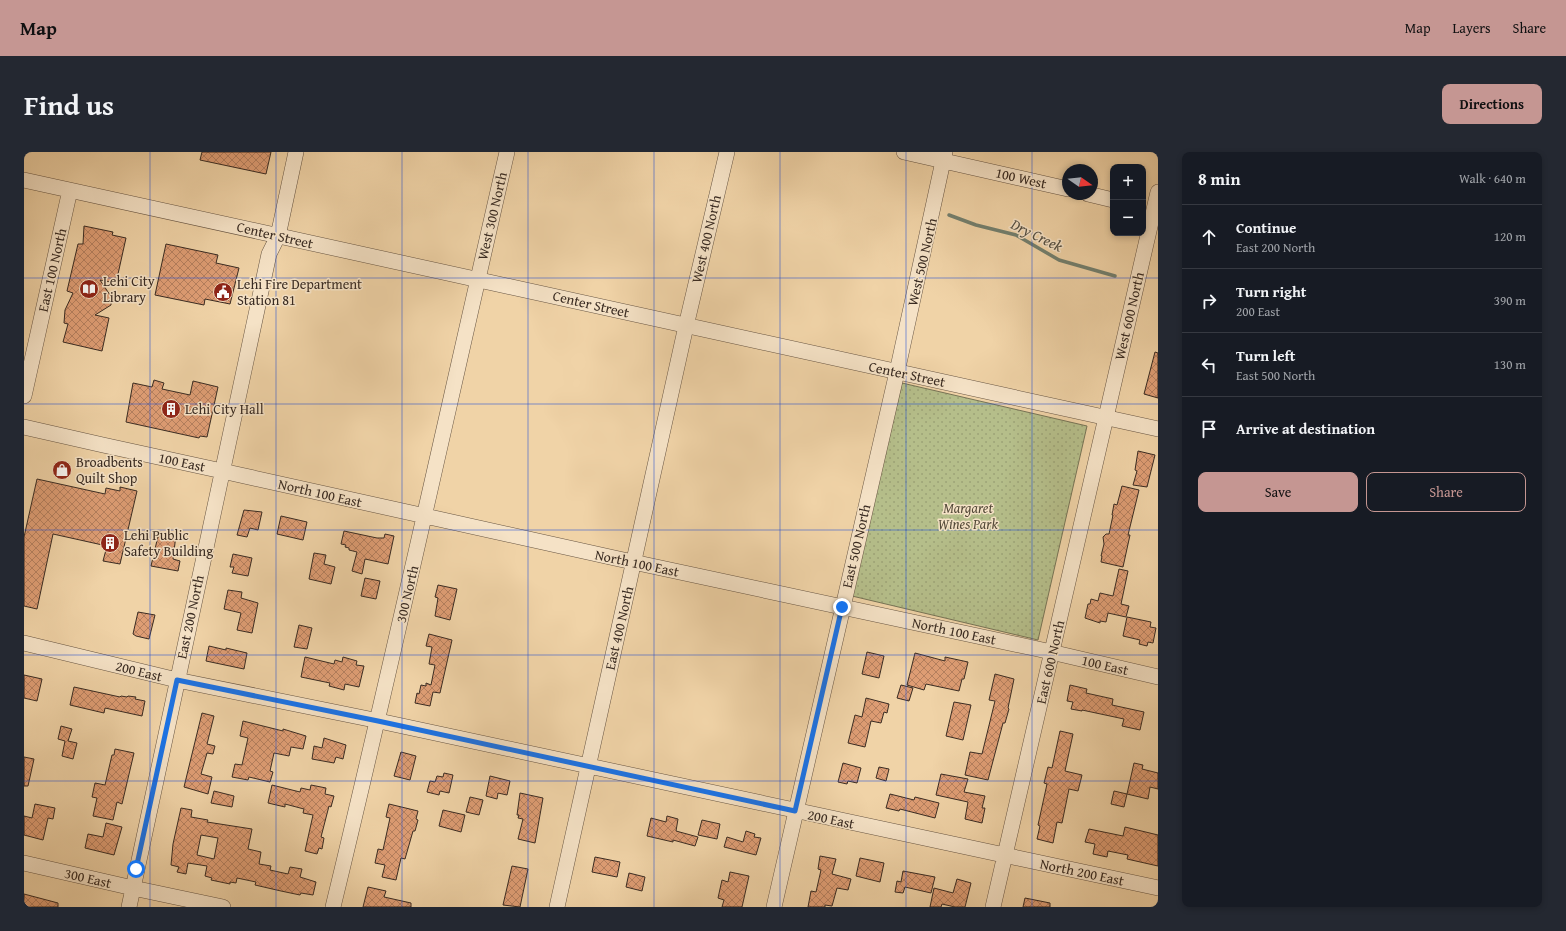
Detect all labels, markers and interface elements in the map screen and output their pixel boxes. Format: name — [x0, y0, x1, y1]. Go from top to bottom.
text: Map — [20, 14, 57, 42]
text: Map — [1405, 18, 1431, 38]
text: Layers — [1453, 18, 1491, 38]
text: Share — [1513, 18, 1546, 38]
text: Find us — [24, 84, 114, 125]
button: Directions — [1442, 84, 1542, 124]
street label: 100 West — [994, 162, 1049, 194]
north arrow — [1062, 164, 1098, 200]
map controls — [1110, 164, 1146, 236]
button: + — [1110, 164, 1146, 200]
text: 8 min — [1198, 166, 1240, 191]
text: Walk · 640 m — [1459, 169, 1526, 188]
street label: West 300 North — [472, 170, 512, 262]
street label: West 400 North — [686, 193, 726, 285]
button: − — [1110, 200, 1146, 236]
water label: Dry Creek — [1007, 213, 1067, 257]
street label: West 500 North — [902, 216, 942, 308]
street label: Center Street — [235, 217, 315, 254]
text: Continue — [1236, 217, 1297, 238]
street label: East 100 North — [33, 226, 71, 314]
icon: ahead — [1198, 226, 1220, 248]
text: 120 m — [1494, 227, 1526, 246]
text: East 200 North — [1236, 238, 1315, 257]
street label: West 600 North — [1109, 270, 1149, 362]
place label: Lehi City Library — [103, 271, 155, 307]
place label: Lehi Fire Department Station 81 — [237, 274, 362, 310]
library icon: Lehi City Library — [78, 278, 100, 300]
public building icon: Lehi Fire Department Station 81 — [212, 281, 234, 303]
text: Turn right — [1236, 281, 1307, 302]
street label: Center Street — [551, 286, 631, 323]
icon: right — [1198, 290, 1220, 312]
text: 390 m — [1494, 291, 1526, 310]
text: 200 East — [1236, 302, 1280, 321]
text: Turn left — [1236, 345, 1295, 366]
icon: left — [1198, 354, 1220, 376]
text: 130 m — [1494, 355, 1526, 374]
street label: Center Street — [867, 356, 947, 392]
text: East 500 North — [1236, 366, 1315, 385]
building icon: Lehi City Hall — [160, 398, 182, 420]
place label: Lehi City Hall — [185, 399, 264, 419]
icon: arrive — [1198, 418, 1220, 440]
text: Arrive at destination — [1236, 418, 1375, 439]
street label: 100 East — [157, 447, 207, 477]
place label: Broadbents Quilt Shop — [76, 452, 143, 488]
shop icon: Broadbents Quilt Shop — [51, 459, 73, 481]
button: Save — [1198, 472, 1358, 512]
button: Share — [1366, 472, 1526, 512]
street label: North 100 East — [276, 474, 364, 512]
park label: Margaret Wines Park — [938, 498, 999, 534]
street label: East 500 North — [837, 502, 875, 590]
place label: Lehi Public Safety Building — [124, 525, 213, 561]
building icon: Lehi Public Safety Building — [99, 532, 121, 554]
street label: North 100 East — [593, 544, 681, 582]
street label: 300 North — [391, 563, 423, 625]
street label: East 200 North — [171, 573, 209, 661]
street label: East 400 North — [600, 584, 638, 672]
route end — [833, 598, 851, 616]
street label: North 100 East — [910, 612, 998, 650]
street label: East 600 North — [1031, 618, 1069, 706]
street label: 100 East — [1080, 650, 1130, 680]
street label: 200 East — [114, 656, 165, 686]
street label: 200 East — [806, 804, 856, 834]
street label: North 200 East — [1038, 853, 1126, 891]
route start — [127, 860, 145, 878]
street label: 300 East — [63, 863, 113, 893]

